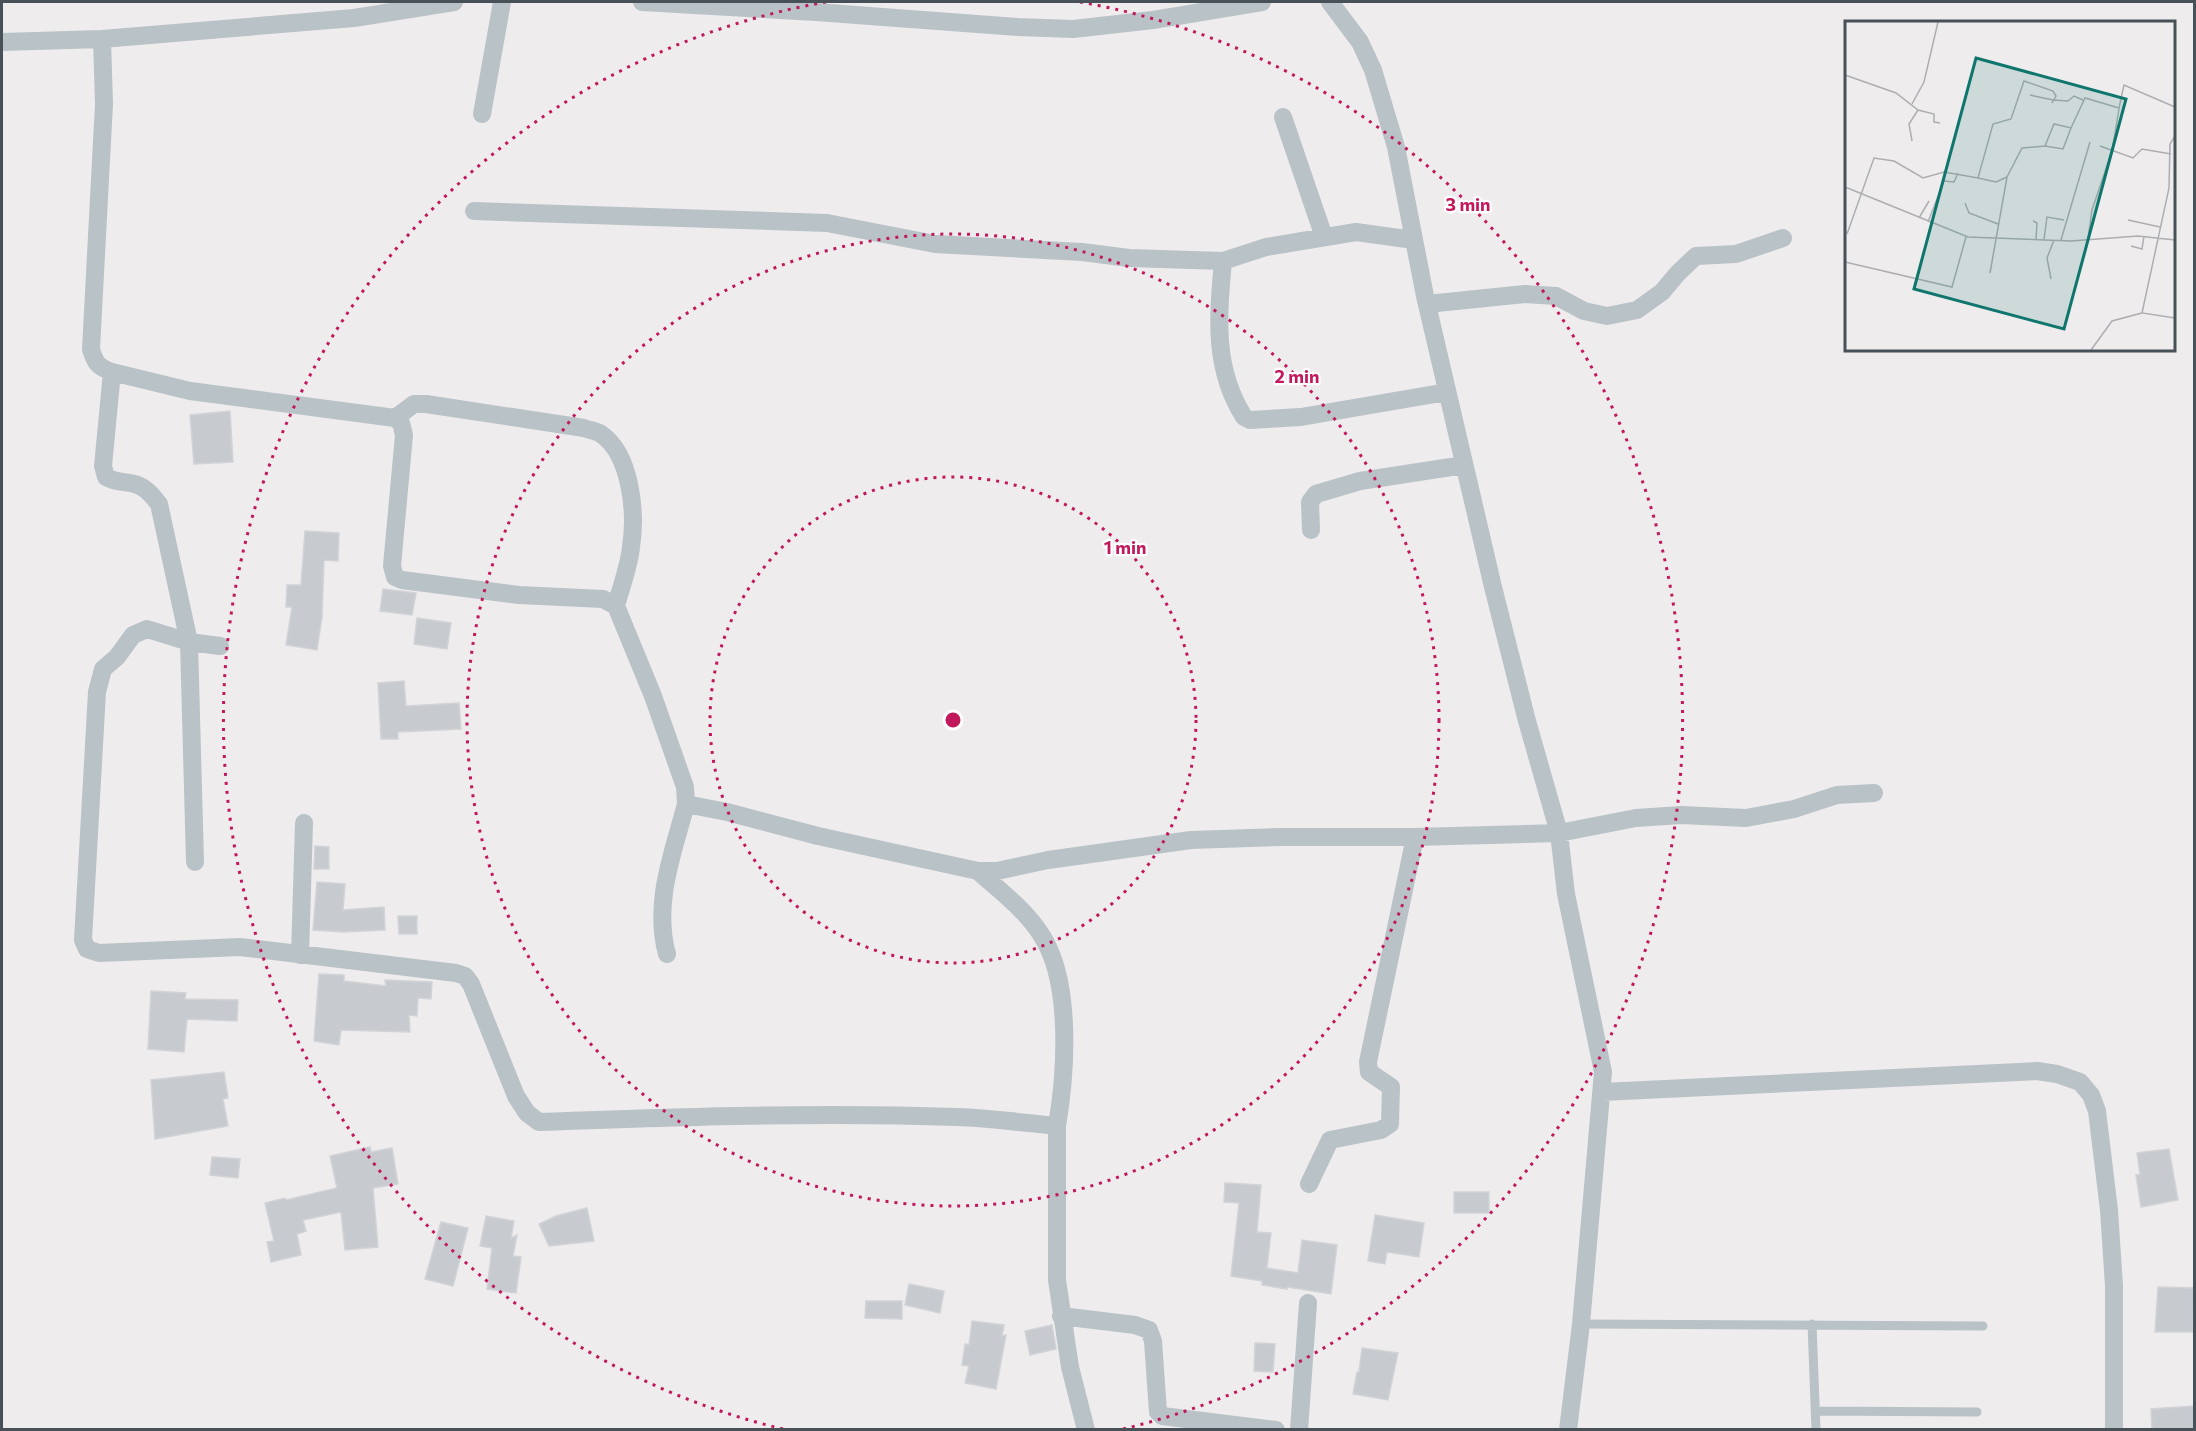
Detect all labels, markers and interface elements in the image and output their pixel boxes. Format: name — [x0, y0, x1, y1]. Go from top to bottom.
inset map — [1845, 21, 2175, 351]
text: 3 min — [1445, 193, 1491, 215]
text: 2 min — [1275, 365, 1319, 387]
text: 1 min — [1104, 536, 1146, 558]
centre of rings — [943, 710, 963, 730]

